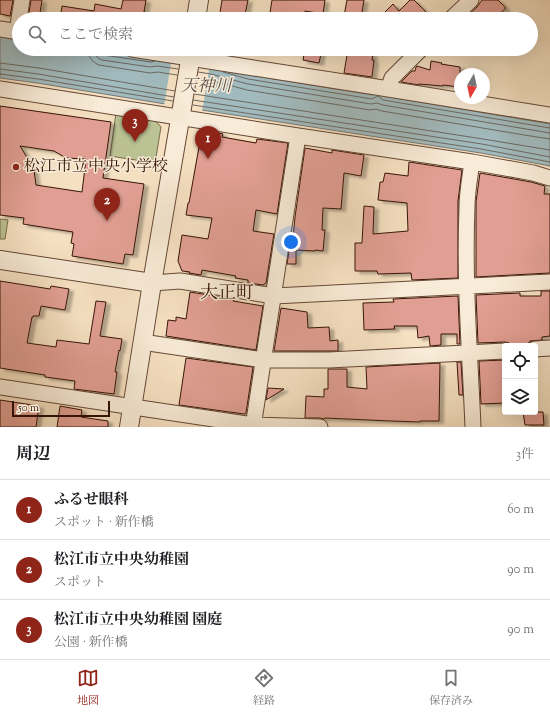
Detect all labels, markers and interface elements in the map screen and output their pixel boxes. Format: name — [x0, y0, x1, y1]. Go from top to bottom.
search box — [12, 12, 538, 56]
icon: search — [26, 23, 48, 45]
text: ここで検索 — [58, 25, 133, 46]
north arrow — [454, 68, 490, 104]
water label: 天神川 — [181, 75, 233, 99]
pin: 3 — [122, 109, 148, 142]
pin: 1 — [195, 126, 221, 159]
place label: 松江市立中央小学校 — [24, 156, 168, 179]
marker: 松江市立中央小学校 — [11, 162, 21, 172]
pin: 2 — [94, 188, 120, 221]
your location — [281, 232, 301, 252]
district label: 大正町 — [200, 281, 254, 307]
map controls — [502, 343, 538, 415]
button: locate — [502, 343, 538, 379]
button: layers — [502, 379, 538, 415]
scale bar — [12, 399, 110, 418]
text: 50 m — [18, 400, 39, 416]
text: 周辺 — [16, 443, 50, 467]
text: 3件 — [516, 446, 534, 464]
text: ふるせ眼科 — [54, 490, 129, 511]
text: 1 — [27, 501, 31, 519]
text: 60 m — [507, 501, 534, 519]
text: スポット · 新作橋 — [54, 514, 154, 532]
text: 松江市立中央幼稚園 — [54, 550, 189, 571]
text: 2 — [26, 561, 32, 579]
text: 90 m — [507, 561, 534, 579]
text: スポット — [54, 574, 106, 592]
text: 松江市立中央幼稚園 園庭 — [54, 610, 222, 631]
text: 3 — [26, 621, 32, 639]
text: 90 m — [507, 621, 534, 639]
text: 公園 · 新作橋 — [54, 634, 128, 652]
tab: 地図 — [77, 667, 99, 709]
tab: 経路 — [253, 667, 275, 709]
tab: 保存済み — [429, 667, 473, 709]

